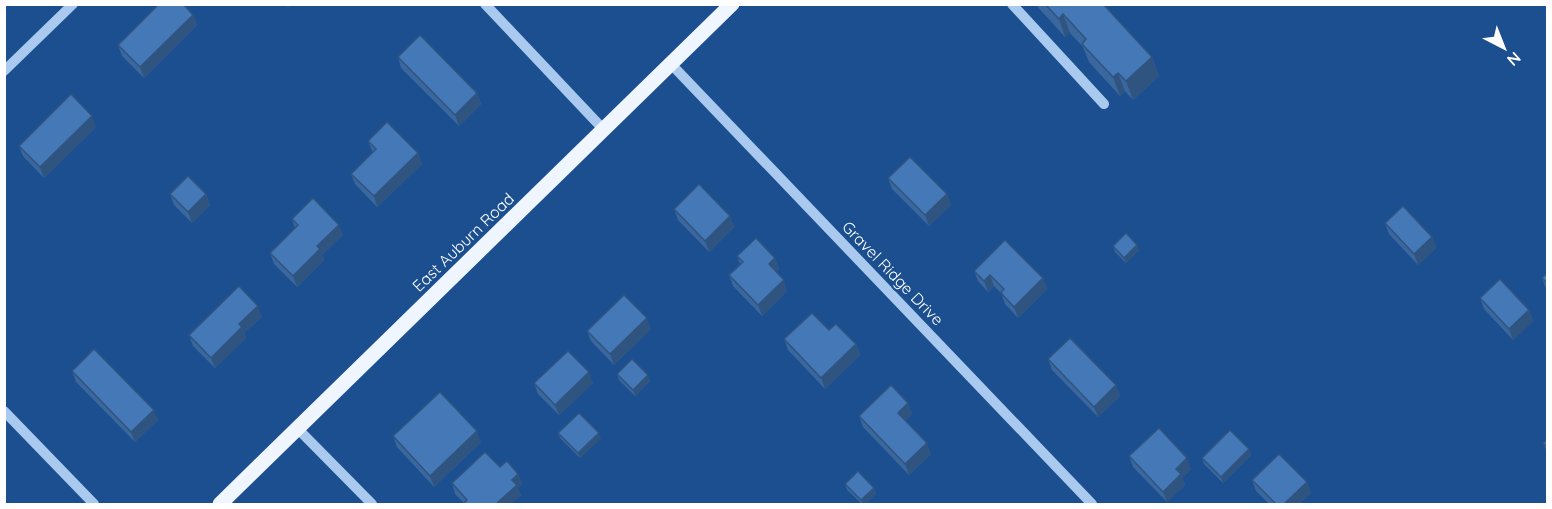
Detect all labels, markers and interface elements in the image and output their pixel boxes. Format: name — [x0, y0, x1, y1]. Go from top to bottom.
north arrow — [1474, 18, 1534, 78]
text: N — [1503, 48, 1525, 71]
street label: East Auburn Road — [408, 188, 518, 296]
street label: Gravel Ridge Drive — [838, 217, 948, 329]

